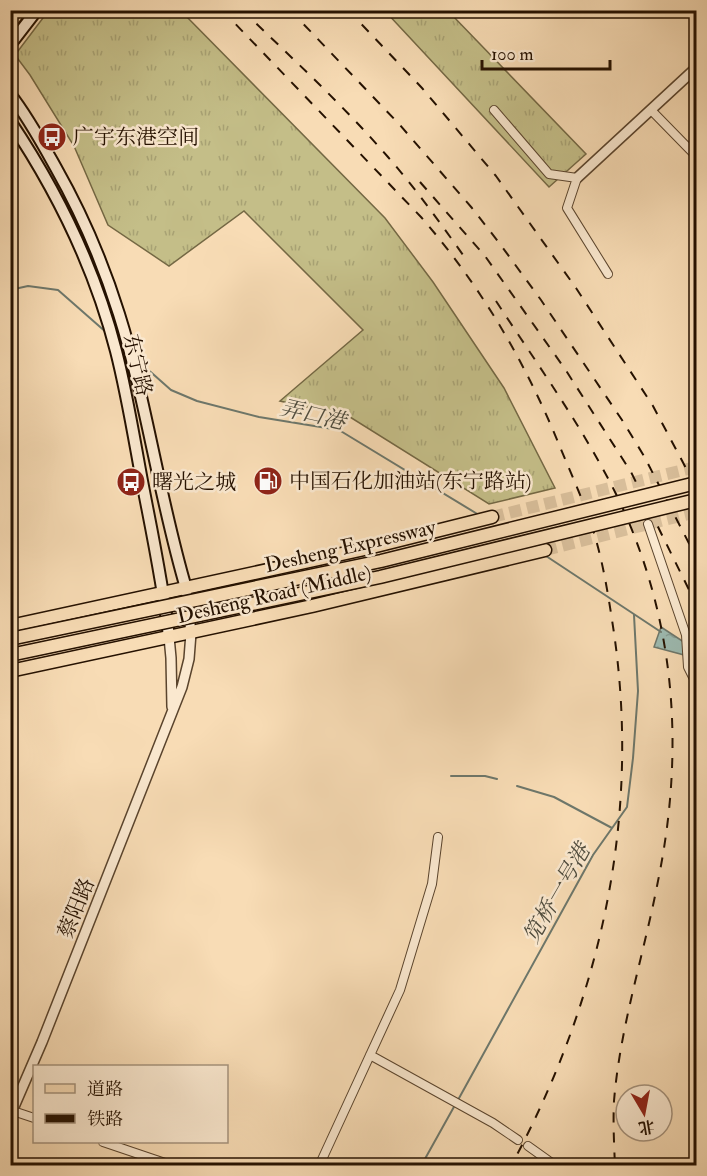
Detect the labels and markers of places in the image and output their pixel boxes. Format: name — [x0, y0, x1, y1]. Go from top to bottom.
bus stop icon: 广宇东港空间 — [36, 121, 68, 153]
place label: 广宇东港空间 — [73, 124, 199, 151]
fuel station icon: 中国石化加油站(东宁路站) — [252, 465, 284, 497]
bus stop icon: 曙光之城 — [115, 466, 147, 498]
place label: 中国石化加油站(东宁路站) — [289, 468, 531, 495]
place label: 曙光之城 — [152, 469, 236, 496]

